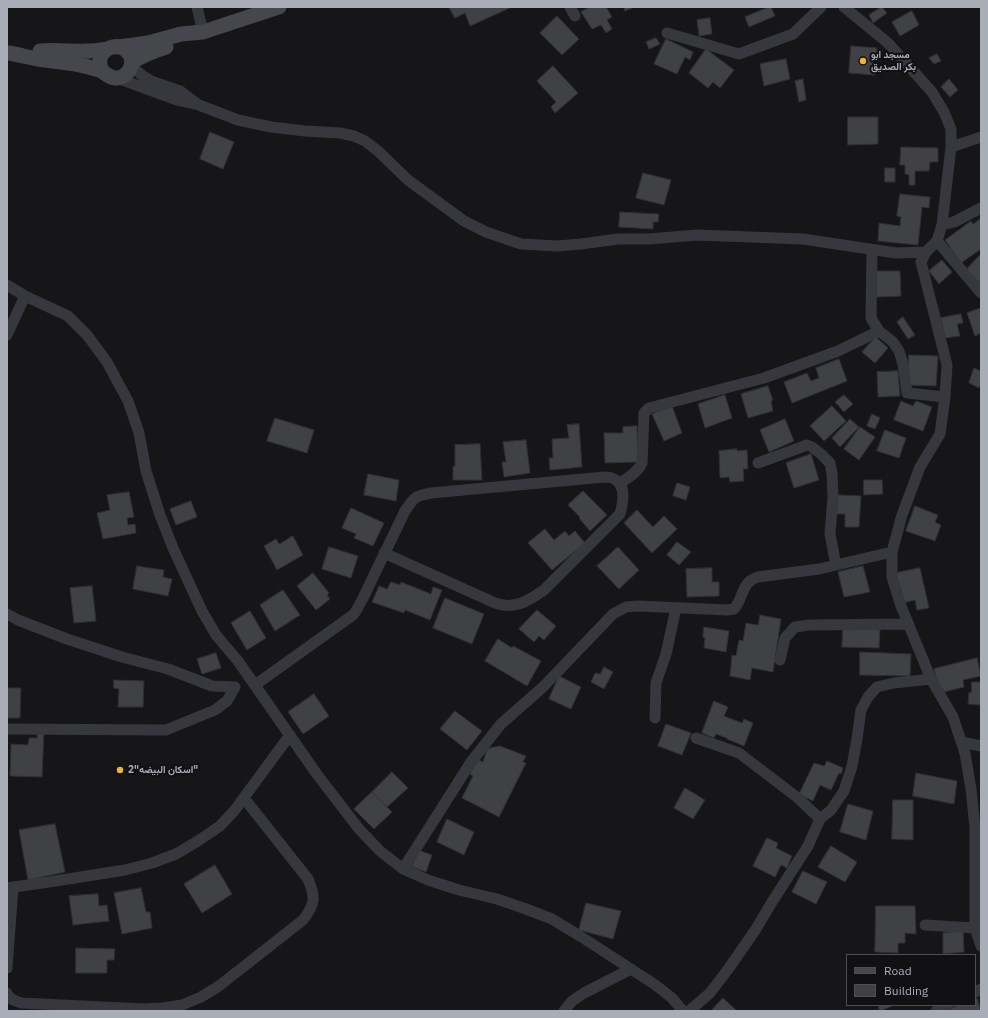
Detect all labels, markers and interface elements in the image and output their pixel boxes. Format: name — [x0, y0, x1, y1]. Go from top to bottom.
place label: مسجد ابو بكر الصديق — [871, 49, 916, 72]
marker: مسجد ابو بكر الصديق — [858, 56, 868, 66]
place label: اسكان البيضه"2" — [128, 764, 198, 776]
marker: اسكان البيضه"2" — [115, 765, 125, 775]
legend — [846, 954, 976, 1006]
text: Road — [884, 963, 912, 978]
text: Building — [884, 983, 928, 998]

